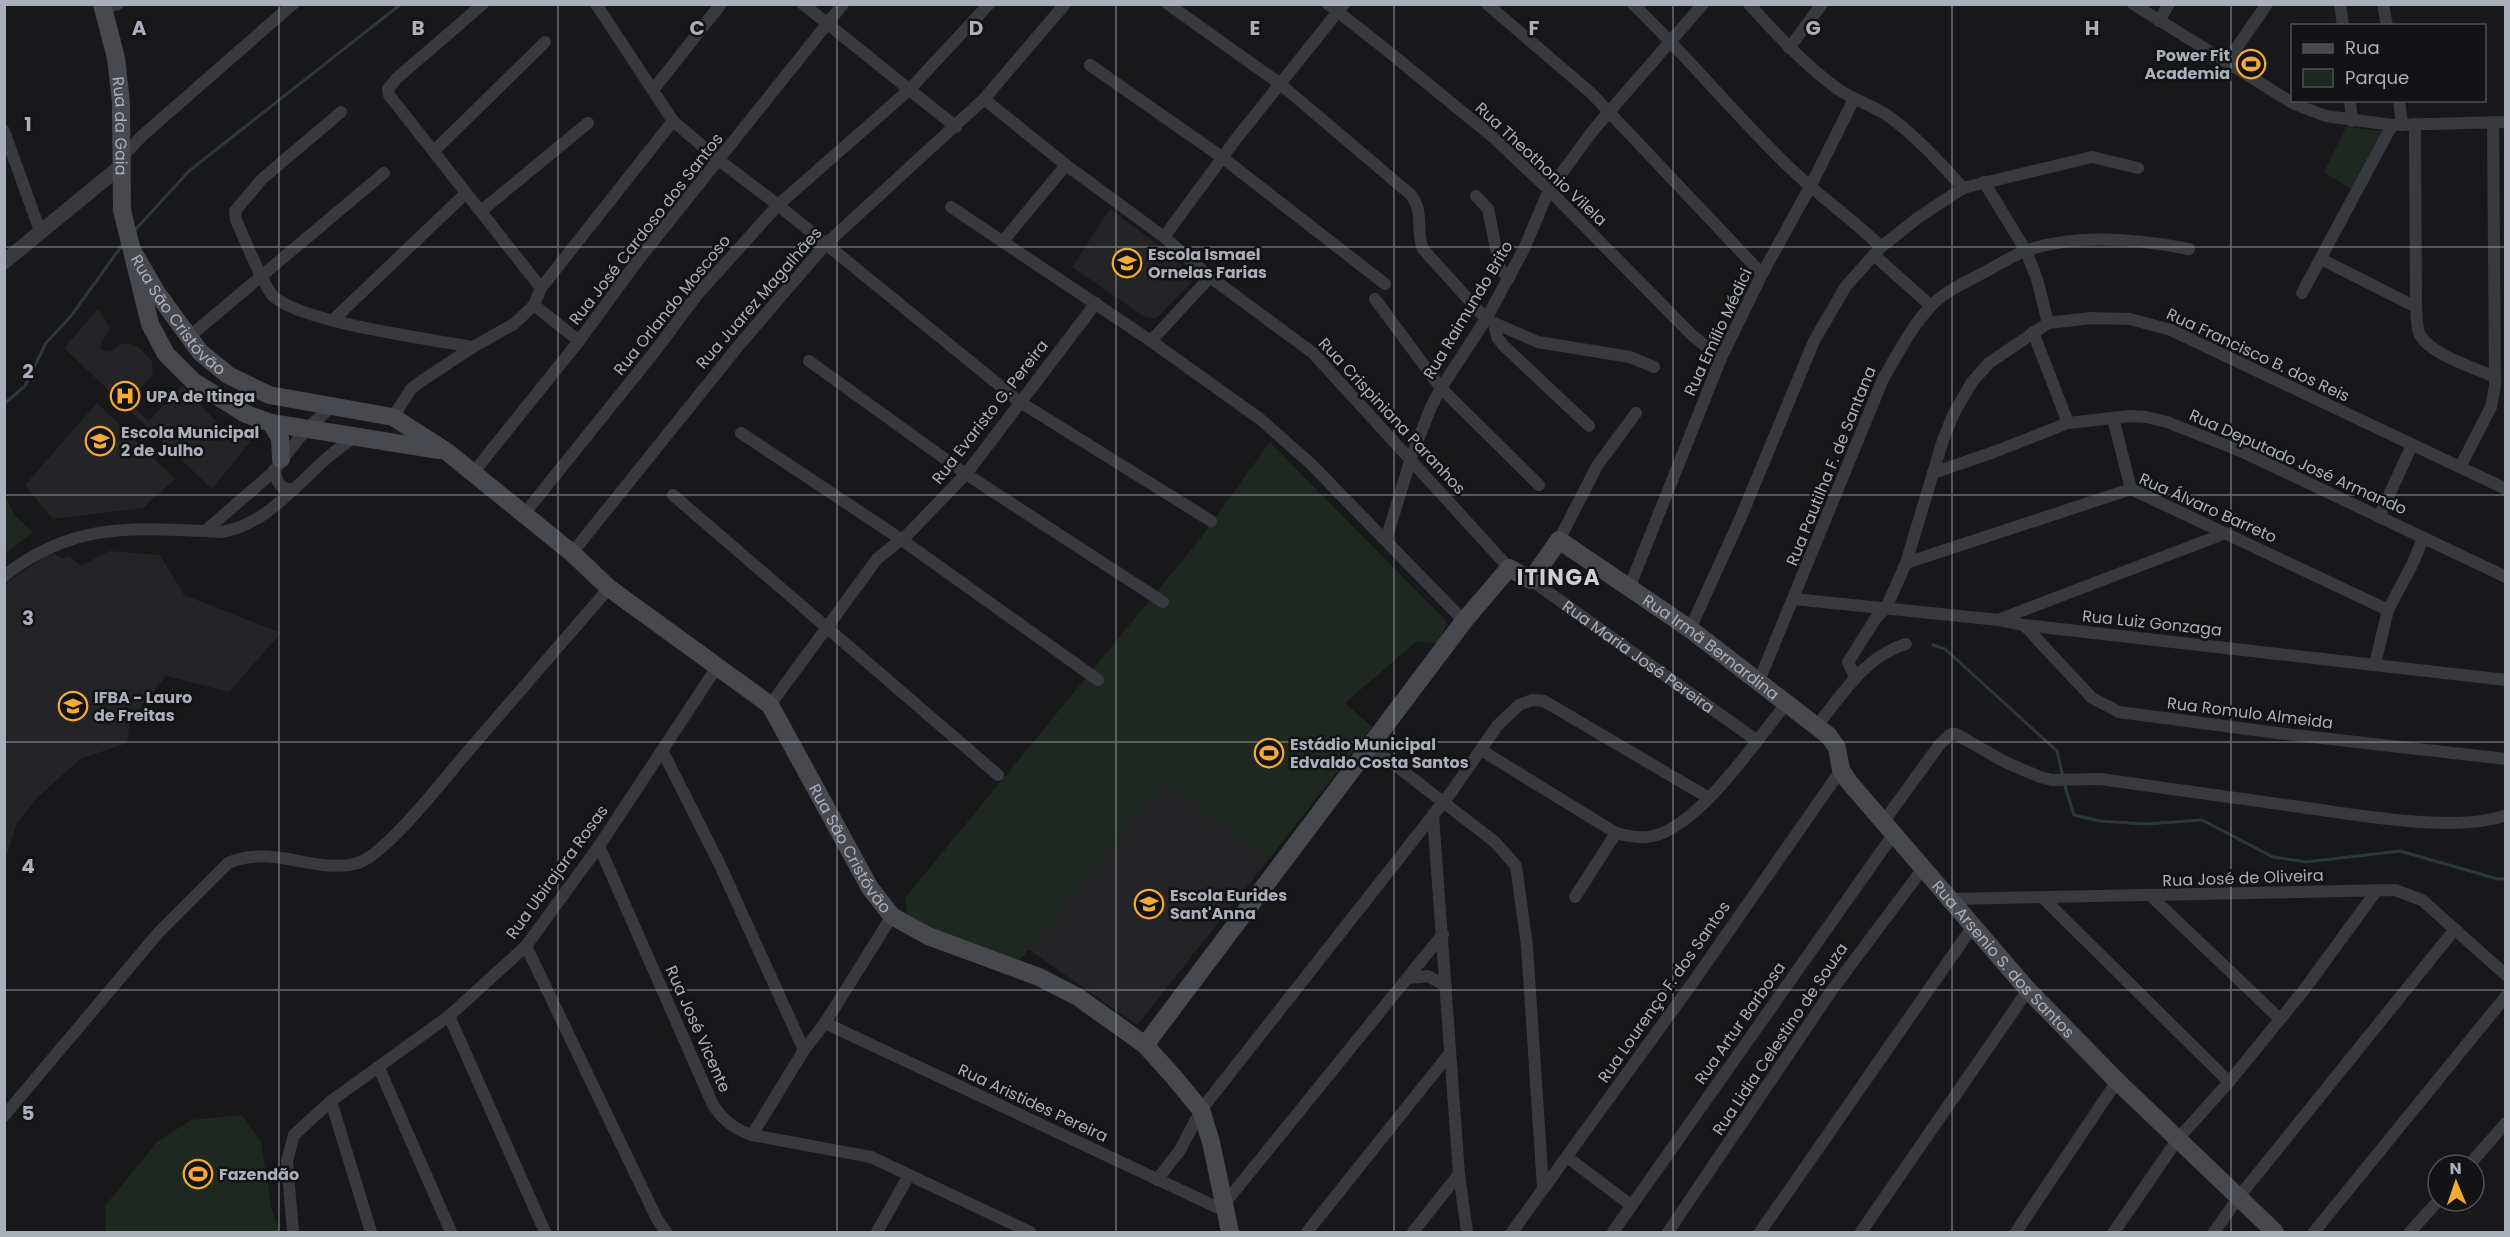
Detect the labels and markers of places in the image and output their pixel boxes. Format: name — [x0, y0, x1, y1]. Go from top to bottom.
place label: Power Fit Academia — [2144, 44, 2230, 85]
sports icon: Power Fit Academia — [2235, 48, 2267, 80]
place label: Escola Ismael Ornelas Farias — [1148, 243, 1267, 284]
school or university icon: Escola Ismael Ornelas Farias — [1111, 247, 1143, 279]
hospital icon: UPA de Itinga — [109, 380, 141, 412]
place label: UPA de Itinga — [146, 385, 255, 408]
place label: Escola Municipal 2 de Julho — [121, 421, 259, 462]
school or university icon: Escola Municipal 2 de Julho — [84, 425, 116, 457]
place label: IFBA - Lauro de Freitas — [94, 686, 192, 727]
school or university icon: IFBA - Lauro de Freitas — [57, 690, 89, 722]
place label: Estádio Municipal Edvaldo Costa Santos — [1290, 733, 1469, 774]
sports icon: Estádio Municipal Edvaldo Costa Santos — [1253, 737, 1285, 769]
place label: Escola Eurides Sant'Anna — [1170, 884, 1287, 925]
school or university icon: Escola Eurides Sant'Anna — [1133, 888, 1165, 920]
sports icon: Fazendão — [182, 1158, 214, 1190]
place label: Fazendão — [219, 1163, 299, 1186]

